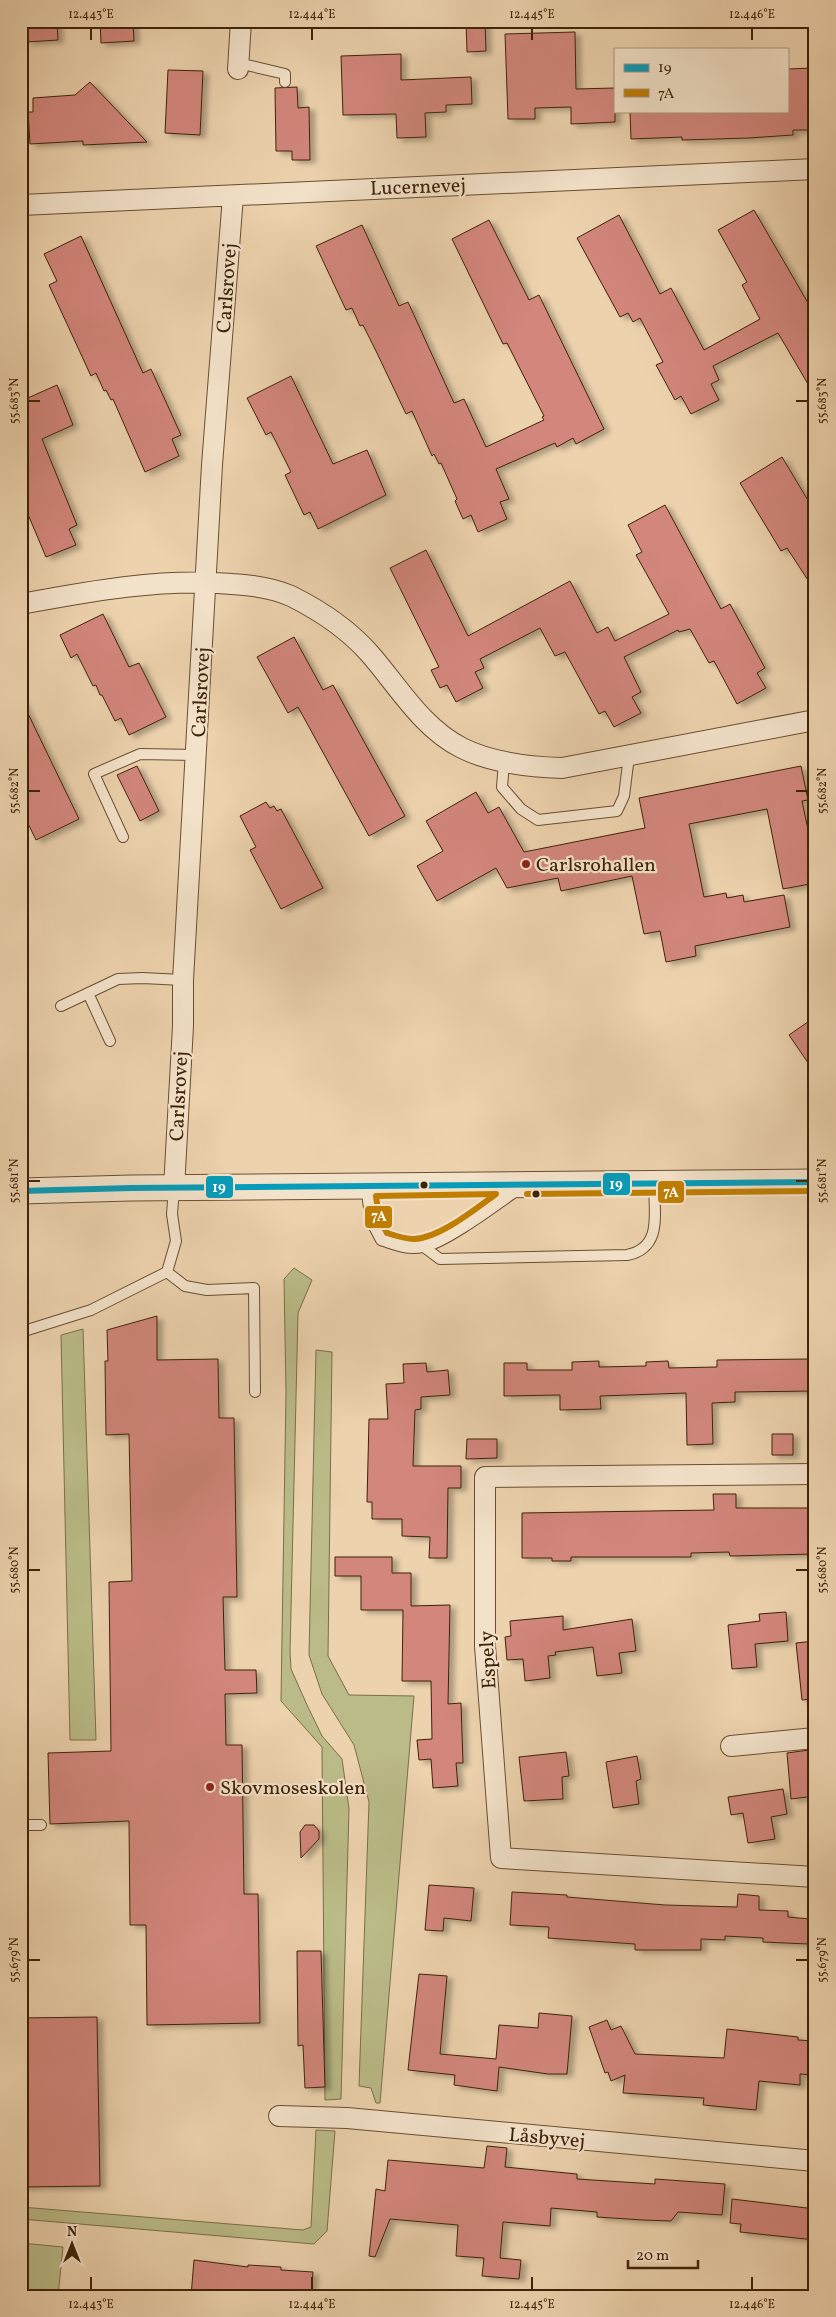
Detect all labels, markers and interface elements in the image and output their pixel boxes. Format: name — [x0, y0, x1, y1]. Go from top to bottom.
text: 12.443°E — [68, 7, 114, 23]
text: 12.444°E — [289, 7, 335, 23]
text: 12.445°E — [509, 7, 555, 23]
text: 12.446°E — [729, 7, 775, 23]
legend — [614, 48, 788, 112]
text: 19 — [658, 58, 672, 79]
text: 7A — [658, 84, 675, 105]
street label: Lucernevej — [370, 172, 467, 204]
street label: Carlsrovej — [211, 242, 245, 334]
text: 55.683°N — [7, 378, 23, 424]
text: 55.683°N — [815, 378, 831, 424]
street label: Carlsrovej — [186, 646, 218, 738]
text: 55.682°N — [7, 768, 23, 814]
text: 55.682°N — [815, 768, 831, 814]
place label: Carlsrohallen — [536, 852, 656, 880]
marker: Carlsrohallen — [520, 858, 532, 870]
street label: Carlsrovej — [164, 1050, 196, 1142]
text: 55.681°N — [7, 1159, 23, 1203]
text: 55.681°N — [815, 1159, 831, 1203]
line badge: 19 — [602, 1172, 631, 1196]
line badge: 19 — [205, 1175, 234, 1199]
text: 19 — [609, 1176, 623, 1195]
text: 19 — [212, 1179, 226, 1198]
unlabelled marker — [419, 1180, 429, 1190]
line badge: 7A — [657, 1180, 685, 1204]
text: 7A — [663, 1184, 679, 1203]
unlabelled marker — [531, 1189, 541, 1199]
line badge: 7A — [364, 1205, 393, 1229]
text: 7A — [371, 1208, 387, 1227]
text: 55.680°N — [7, 1546, 23, 1593]
text: 55.680°N — [815, 1546, 831, 1593]
street label: Espely — [473, 1630, 505, 1690]
place label: Skovmoseskolen — [220, 1775, 366, 1803]
marker: Skovmoseskolen — [204, 1781, 216, 1793]
text: 55.679°N — [7, 1937, 23, 1983]
text: 55.679°N — [815, 1937, 831, 1983]
street label: Låsbyvej — [507, 2122, 586, 2156]
north arrow — [48, 2220, 98, 2270]
text: N — [67, 2223, 77, 2242]
scale bar — [628, 2237, 698, 2269]
text: 20 m — [636, 2246, 669, 2267]
text: 12.443°E — [68, 2297, 114, 2313]
text: 12.444°E — [289, 2297, 335, 2313]
text: 12.445°E — [509, 2297, 555, 2313]
text: 12.446°E — [729, 2297, 775, 2313]

